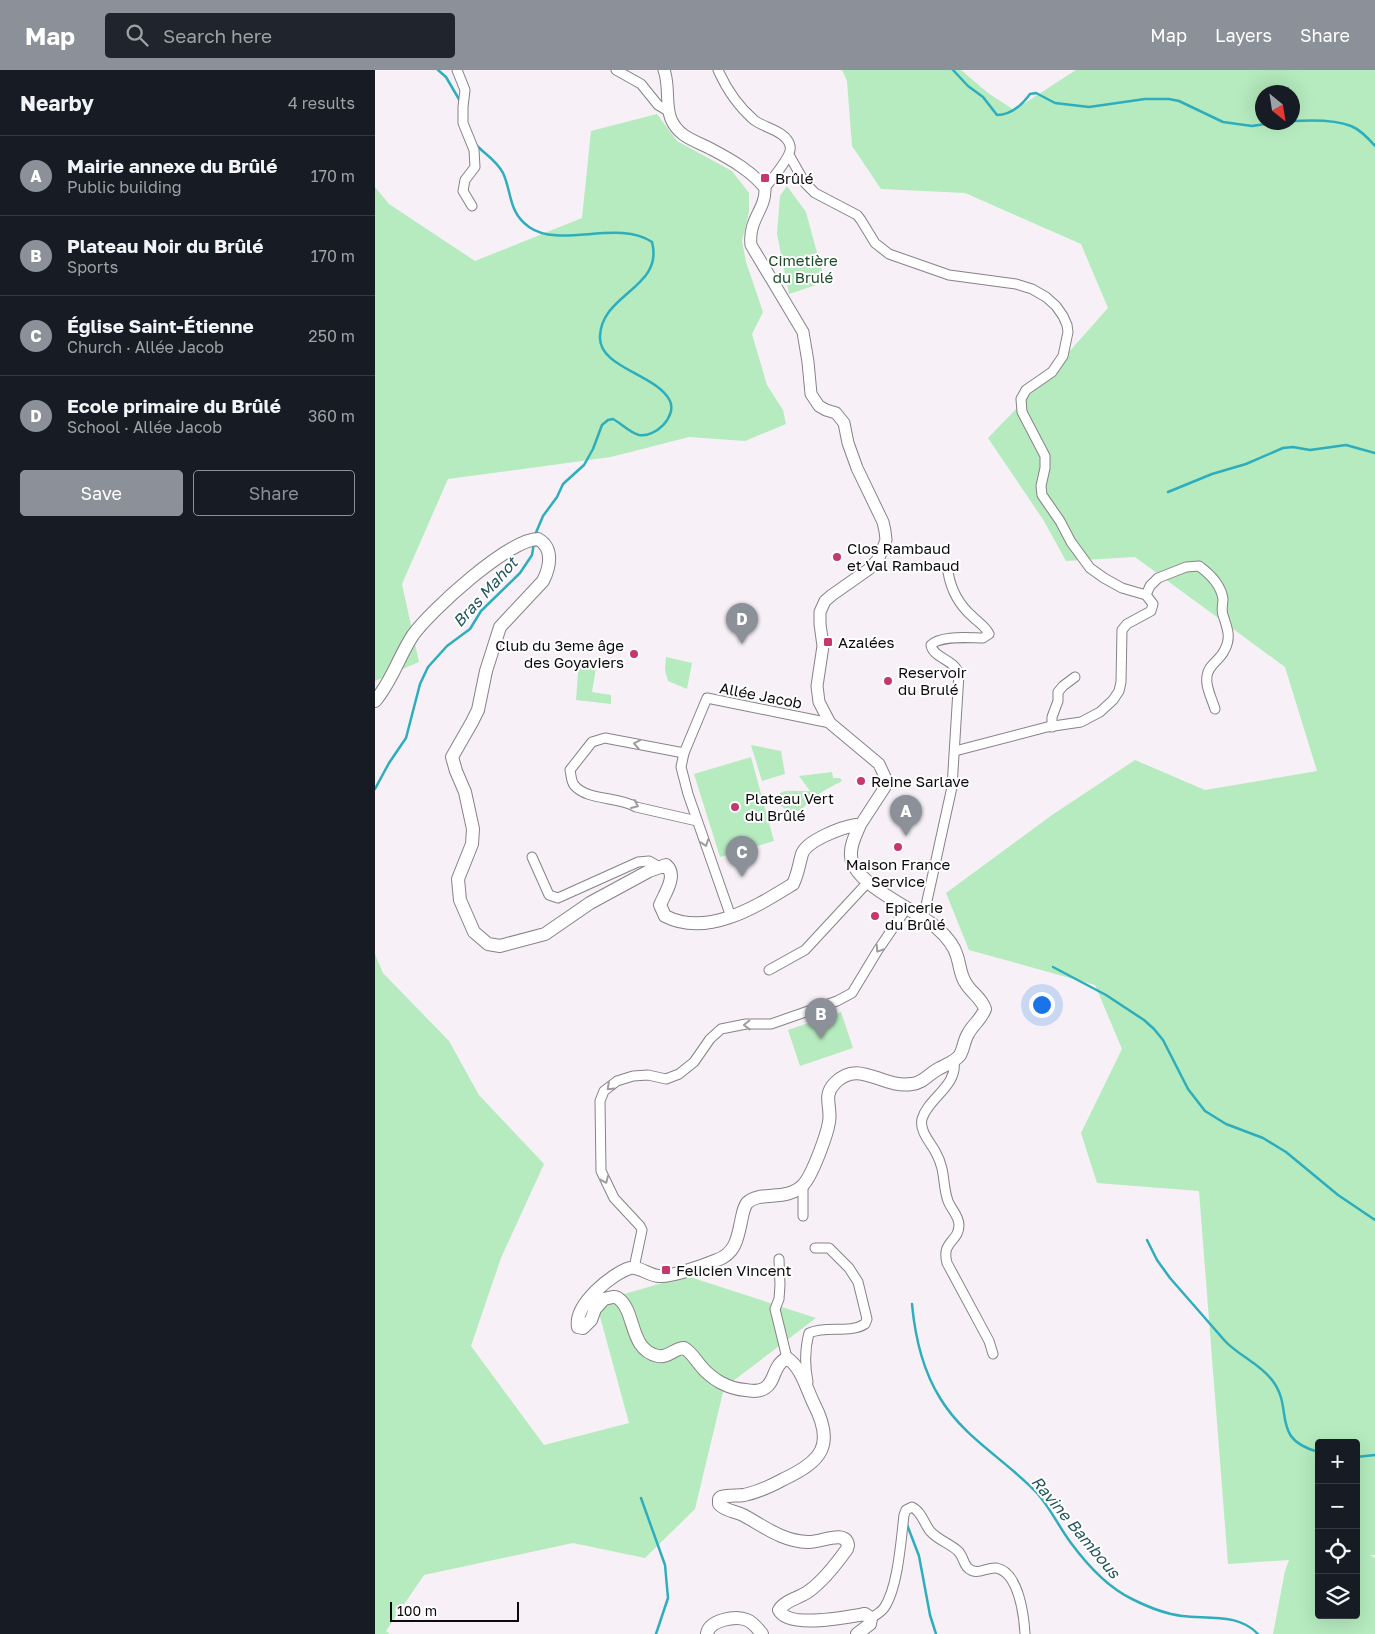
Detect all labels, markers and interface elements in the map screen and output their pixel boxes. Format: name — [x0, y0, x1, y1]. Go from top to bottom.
search box — [105, 13, 455, 58]
text: Map — [25, 21, 75, 50]
icon: search — [123, 21, 151, 49]
text: Search here — [163, 24, 272, 47]
text: Map — [1150, 24, 1187, 46]
text: Layers — [1215, 24, 1272, 46]
text: Share — [1300, 24, 1350, 46]
north arrow — [1255, 85, 1300, 130]
text: Nearby — [20, 90, 94, 116]
text: 4 results — [288, 93, 355, 113]
text: Mairie annexe du Brûlé — [67, 154, 277, 177]
text: A — [30, 166, 42, 186]
text: 170 m — [311, 166, 355, 186]
place label: Brûlé — [775, 169, 814, 187]
marker: Brûlé — [759, 172, 771, 184]
text: Public building — [67, 177, 182, 197]
text: Plateau Noir du Brûlé — [67, 234, 264, 257]
text: B — [30, 246, 42, 266]
text: 170 m — [311, 246, 355, 266]
park label: Cimetière du Brulé — [768, 251, 838, 286]
text: Sports — [67, 257, 118, 277]
text: Église Saint-Étienne — [67, 314, 254, 337]
text: C — [30, 326, 42, 346]
text: 250 m — [308, 326, 355, 346]
text: Church · Allée Jacob — [67, 337, 224, 357]
text: Ecole primaire du Brûlé — [67, 394, 281, 417]
text: D — [30, 406, 42, 426]
text: 360 m — [308, 406, 355, 426]
text: School · Allée Jacob — [67, 417, 222, 437]
button: Save — [20, 470, 183, 516]
button: Share — [193, 470, 355, 516]
place label: Clos Rambaud et Val Rambaud — [847, 539, 959, 574]
marker: Clos Rambaud et Val Rambaud — [831, 551, 843, 563]
water label: Bras Mahot — [448, 552, 523, 631]
pin: D — [726, 603, 758, 644]
place label: Azalées — [838, 633, 894, 651]
place label: Club du 3eme âge des Goyaviers — [495, 636, 624, 671]
marker: Azalées — [822, 636, 834, 648]
marker: Club du 3eme âge des Goyaviers — [628, 648, 640, 660]
place label: Reservoir du Brulé — [898, 663, 967, 698]
marker: Reservoir du Brulé — [882, 675, 894, 687]
street label: Allée Jacob — [718, 678, 804, 712]
one-way arrow — [632, 739, 641, 750]
place label: Reine Sarlave — [871, 772, 969, 790]
marker: Reine Sarlave — [855, 775, 867, 787]
place label: Plateau Vert du Brûlé — [745, 789, 834, 824]
pin: A — [890, 795, 922, 836]
one-way arrow — [630, 799, 639, 810]
marker: Plateau Vert du Brûlé — [729, 801, 741, 813]
pin: C — [726, 836, 758, 877]
one-way arrow — [699, 839, 709, 847]
marker: Maison France Service — [892, 841, 904, 853]
place label: Maison France Service — [846, 855, 951, 890]
place label: Epicerie du Brûlé — [885, 898, 946, 933]
marker: Epicerie du Brûlé — [869, 910, 881, 922]
one-way arrow — [876, 944, 885, 953]
your location — [1029, 992, 1055, 1018]
pin: B — [805, 998, 837, 1039]
one-way arrow — [743, 1020, 751, 1030]
one-way arrow — [607, 1081, 616, 1090]
one-way arrow — [598, 1175, 609, 1184]
place label: Felicien Vincent — [676, 1261, 791, 1279]
marker: Felicien Vincent — [660, 1264, 672, 1276]
map controls — [1315, 1439, 1360, 1619]
button: + — [1315, 1439, 1360, 1484]
water label: Ravine Bambous — [1027, 1472, 1126, 1583]
button: − — [1315, 1484, 1360, 1529]
button: locate — [1315, 1529, 1360, 1574]
button: layers — [1315, 1574, 1360, 1619]
scale bar — [390, 1599, 519, 1622]
text: 100 m — [397, 1602, 437, 1619]

